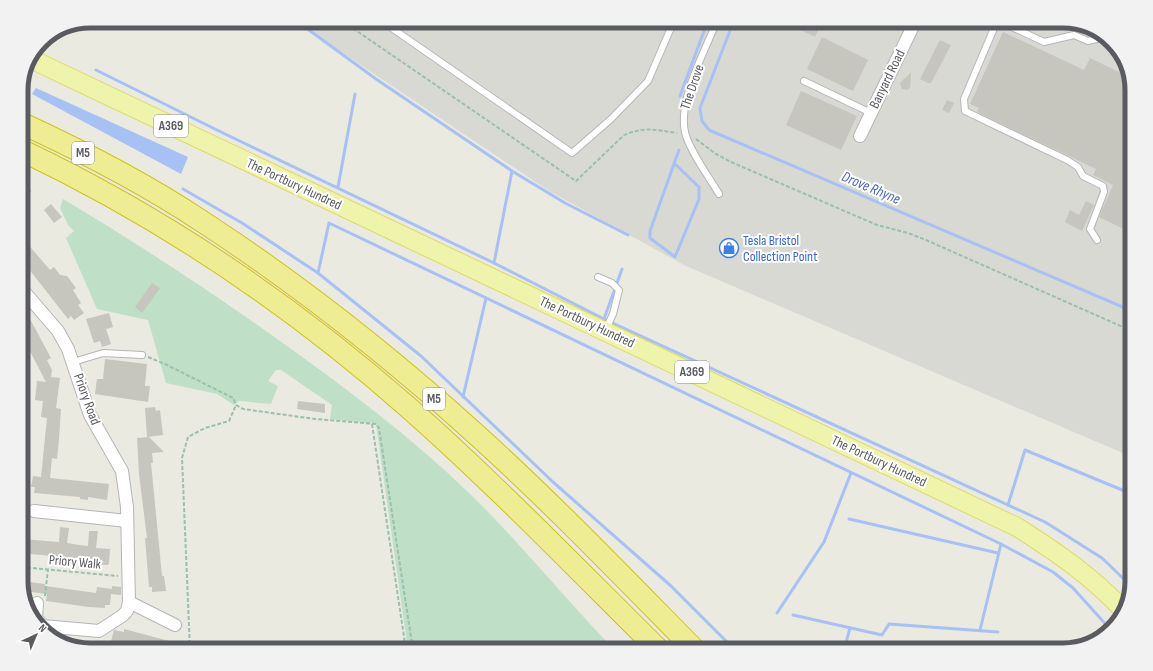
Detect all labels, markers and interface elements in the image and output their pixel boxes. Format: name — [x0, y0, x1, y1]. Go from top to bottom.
street label: Banyard Road — [865, 47, 909, 111]
street label: The Drove — [676, 62, 708, 112]
road number: A369 — [154, 115, 188, 137]
road number: M5 — [72, 142, 94, 164]
street label: The Portbury Hundred — [244, 155, 344, 214]
water label: Drove Rhyne — [839, 167, 903, 209]
place label: Tesla Bristol Collection Point — [743, 232, 817, 265]
shop icon: Tesla Bristol Collection Point — [718, 237, 740, 259]
street label: The Portbury Hundred — [537, 293, 637, 352]
road number: A369 — [675, 361, 709, 383]
street label: Priory Road — [70, 371, 104, 427]
road number: M5 — [423, 388, 445, 410]
street label: The Portbury Hundred — [829, 432, 929, 491]
street label: Priory Walk — [48, 551, 102, 573]
north arrow — [16, 615, 56, 655]
text: N — [36, 621, 49, 635]

